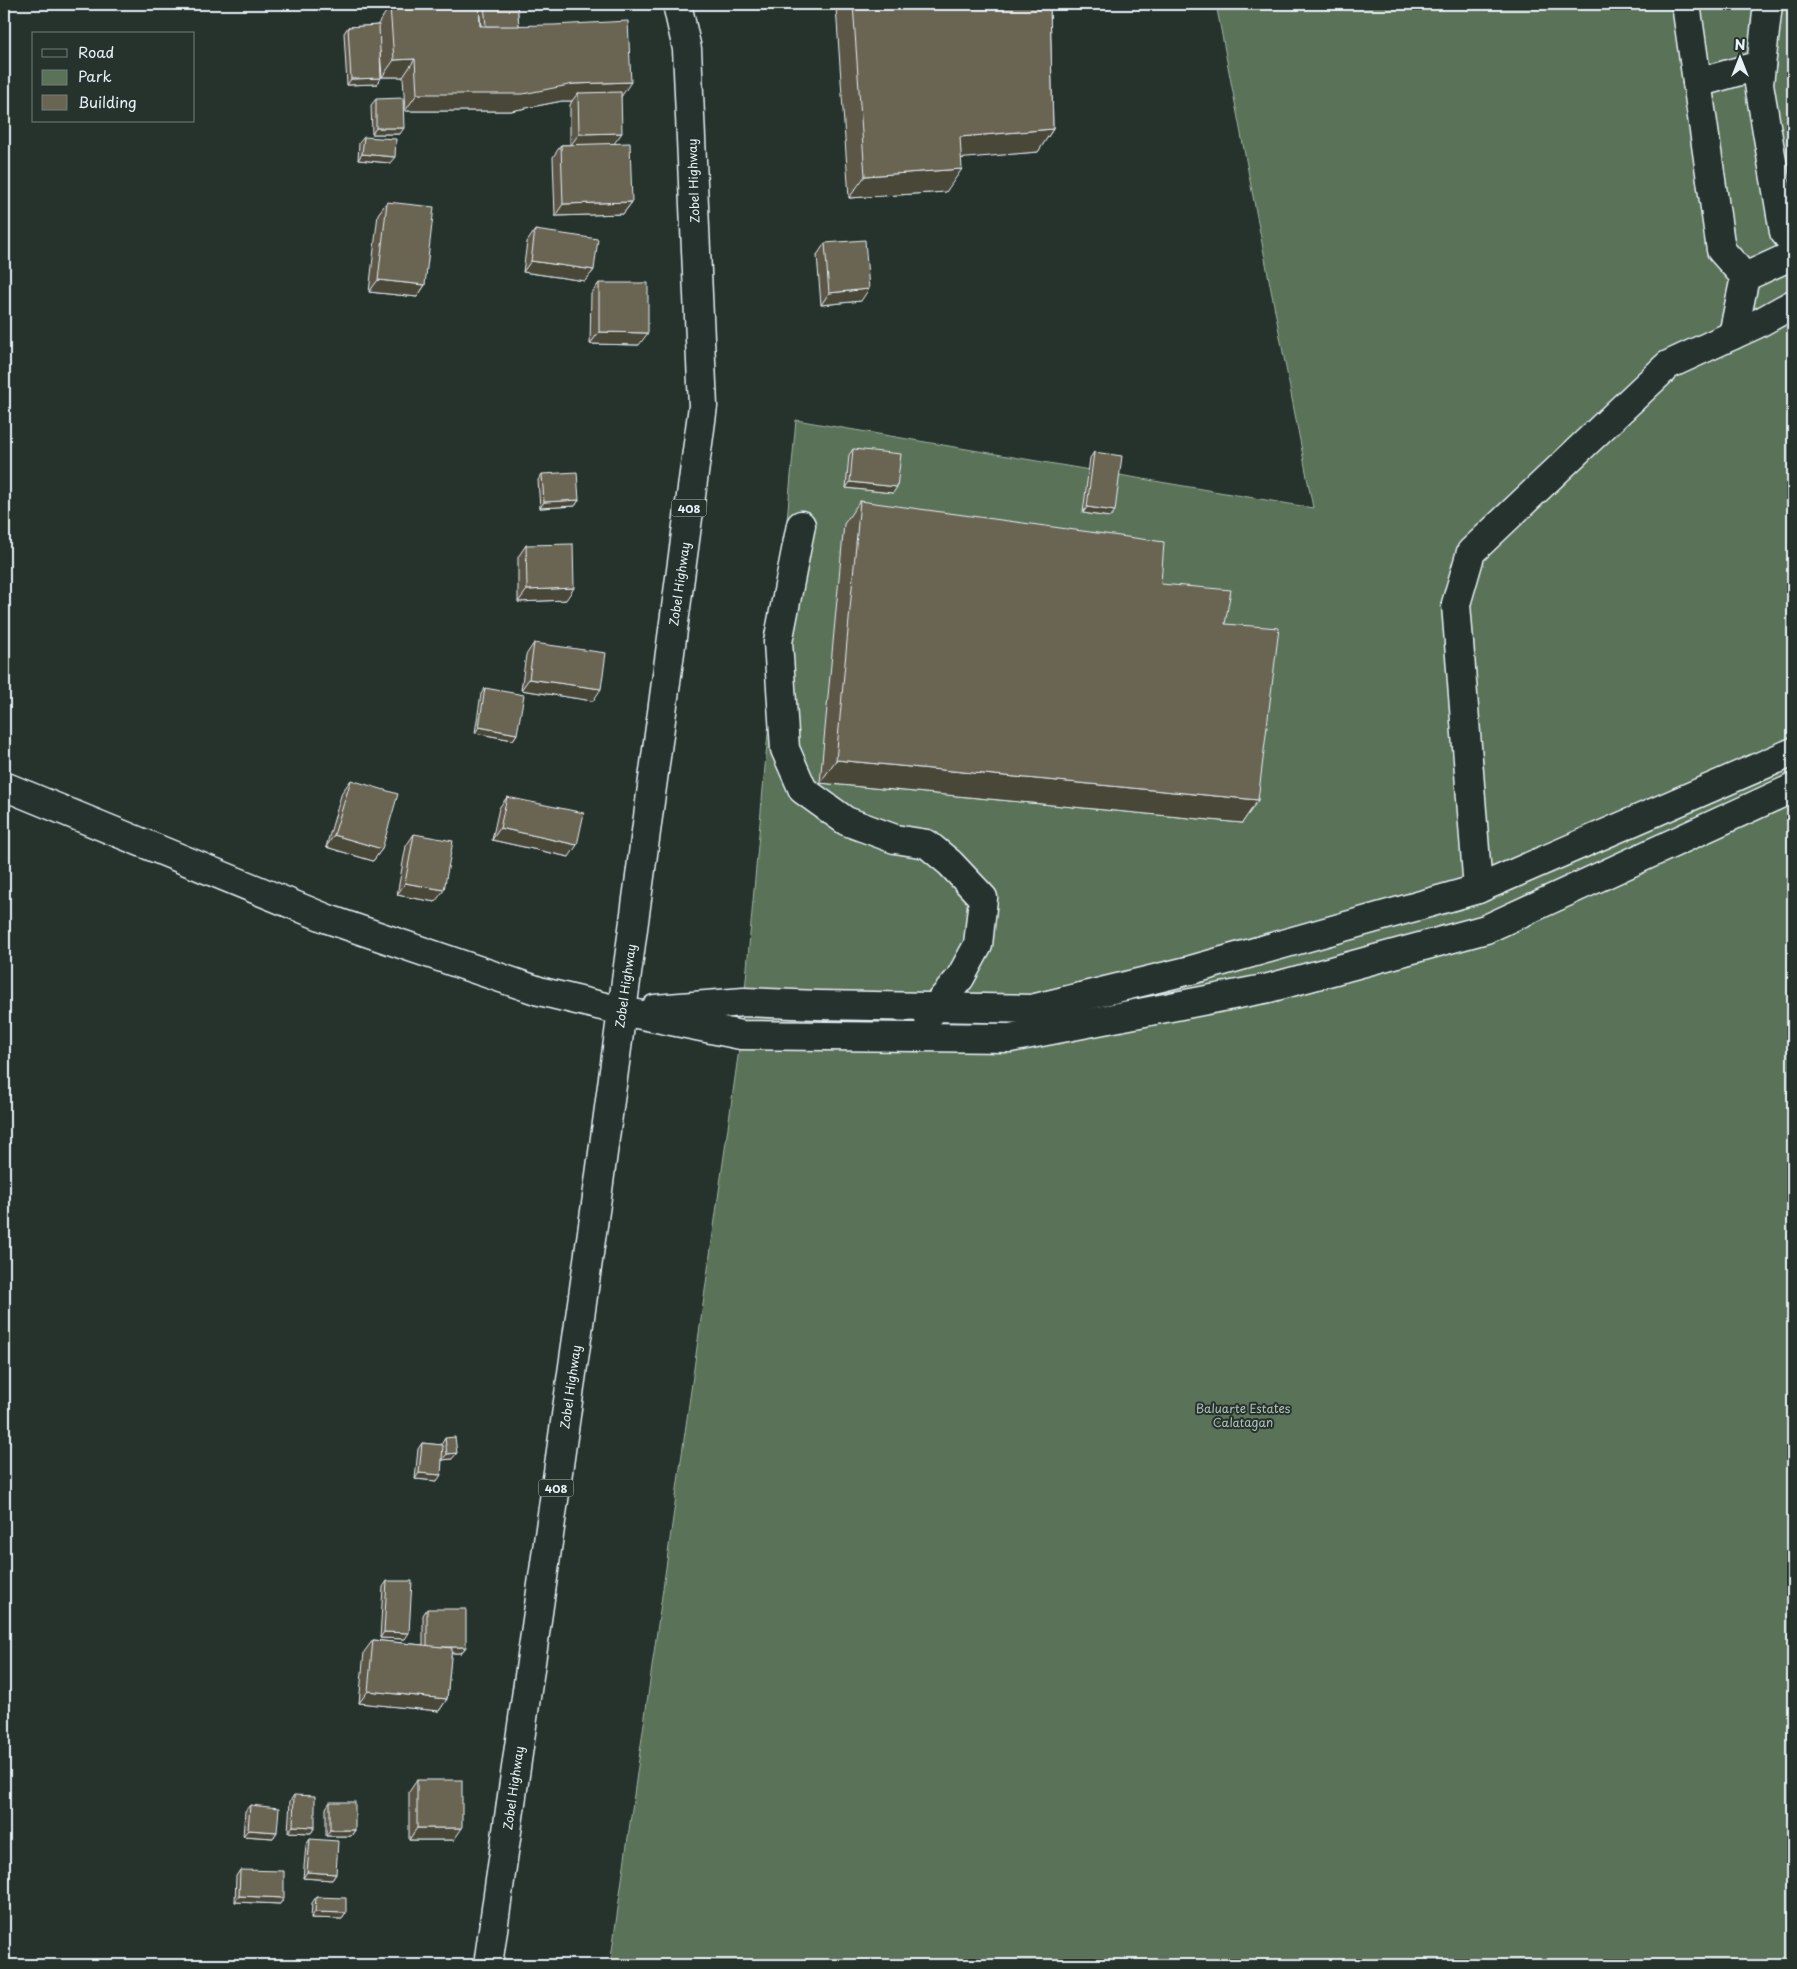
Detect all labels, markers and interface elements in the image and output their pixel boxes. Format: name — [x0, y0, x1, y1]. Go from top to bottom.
legend — [32, 32, 195, 122]
north arrow — [1714, 32, 1764, 82]
text: N — [1734, 34, 1746, 55]
text: Road — [78, 40, 114, 63]
text: Park — [78, 64, 112, 87]
text: Building — [78, 90, 137, 113]
street label: Zobel Highway — [683, 138, 703, 224]
road number: 408 — [672, 499, 706, 516]
street label: Zobel Highway — [664, 541, 694, 627]
street label: Zobel Highway — [610, 943, 640, 1029]
street label: Zobel Highway — [555, 1344, 585, 1430]
park label: Baluarte Estates Calatagan — [1196, 1399, 1291, 1431]
road number: 408 — [538, 1480, 574, 1496]
street label: Zobel Highway — [498, 1745, 528, 1831]

